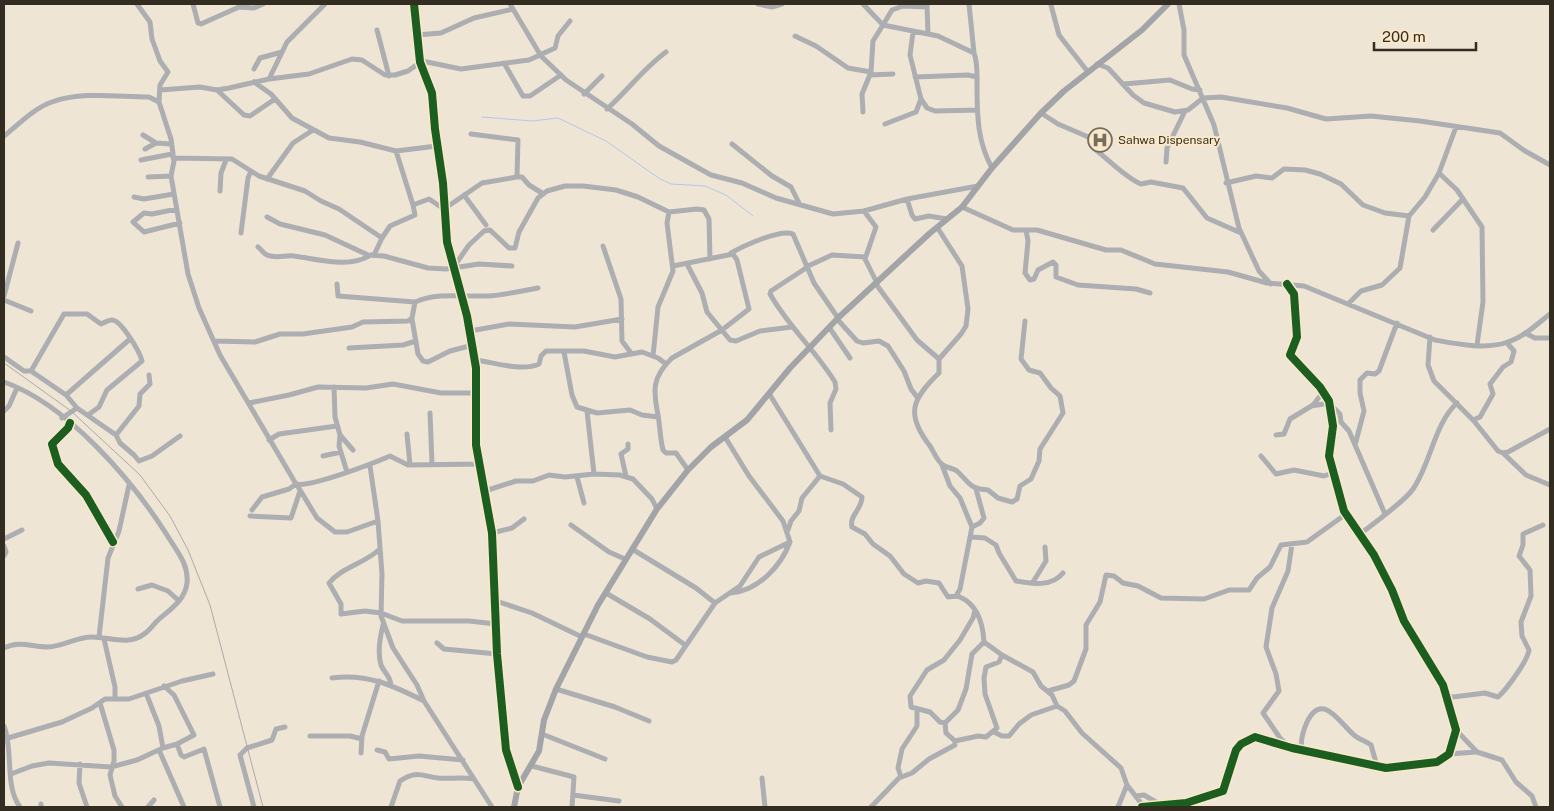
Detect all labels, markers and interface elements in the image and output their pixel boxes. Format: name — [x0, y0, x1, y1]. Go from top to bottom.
scale bar — [1374, 20, 1476, 52]
text: 200 m — [1382, 28, 1426, 45]
hospital icon: Sahwa Dispensary — [1087, 127, 1113, 153]
place label: Sahwa Dispensary — [1118, 133, 1221, 147]

